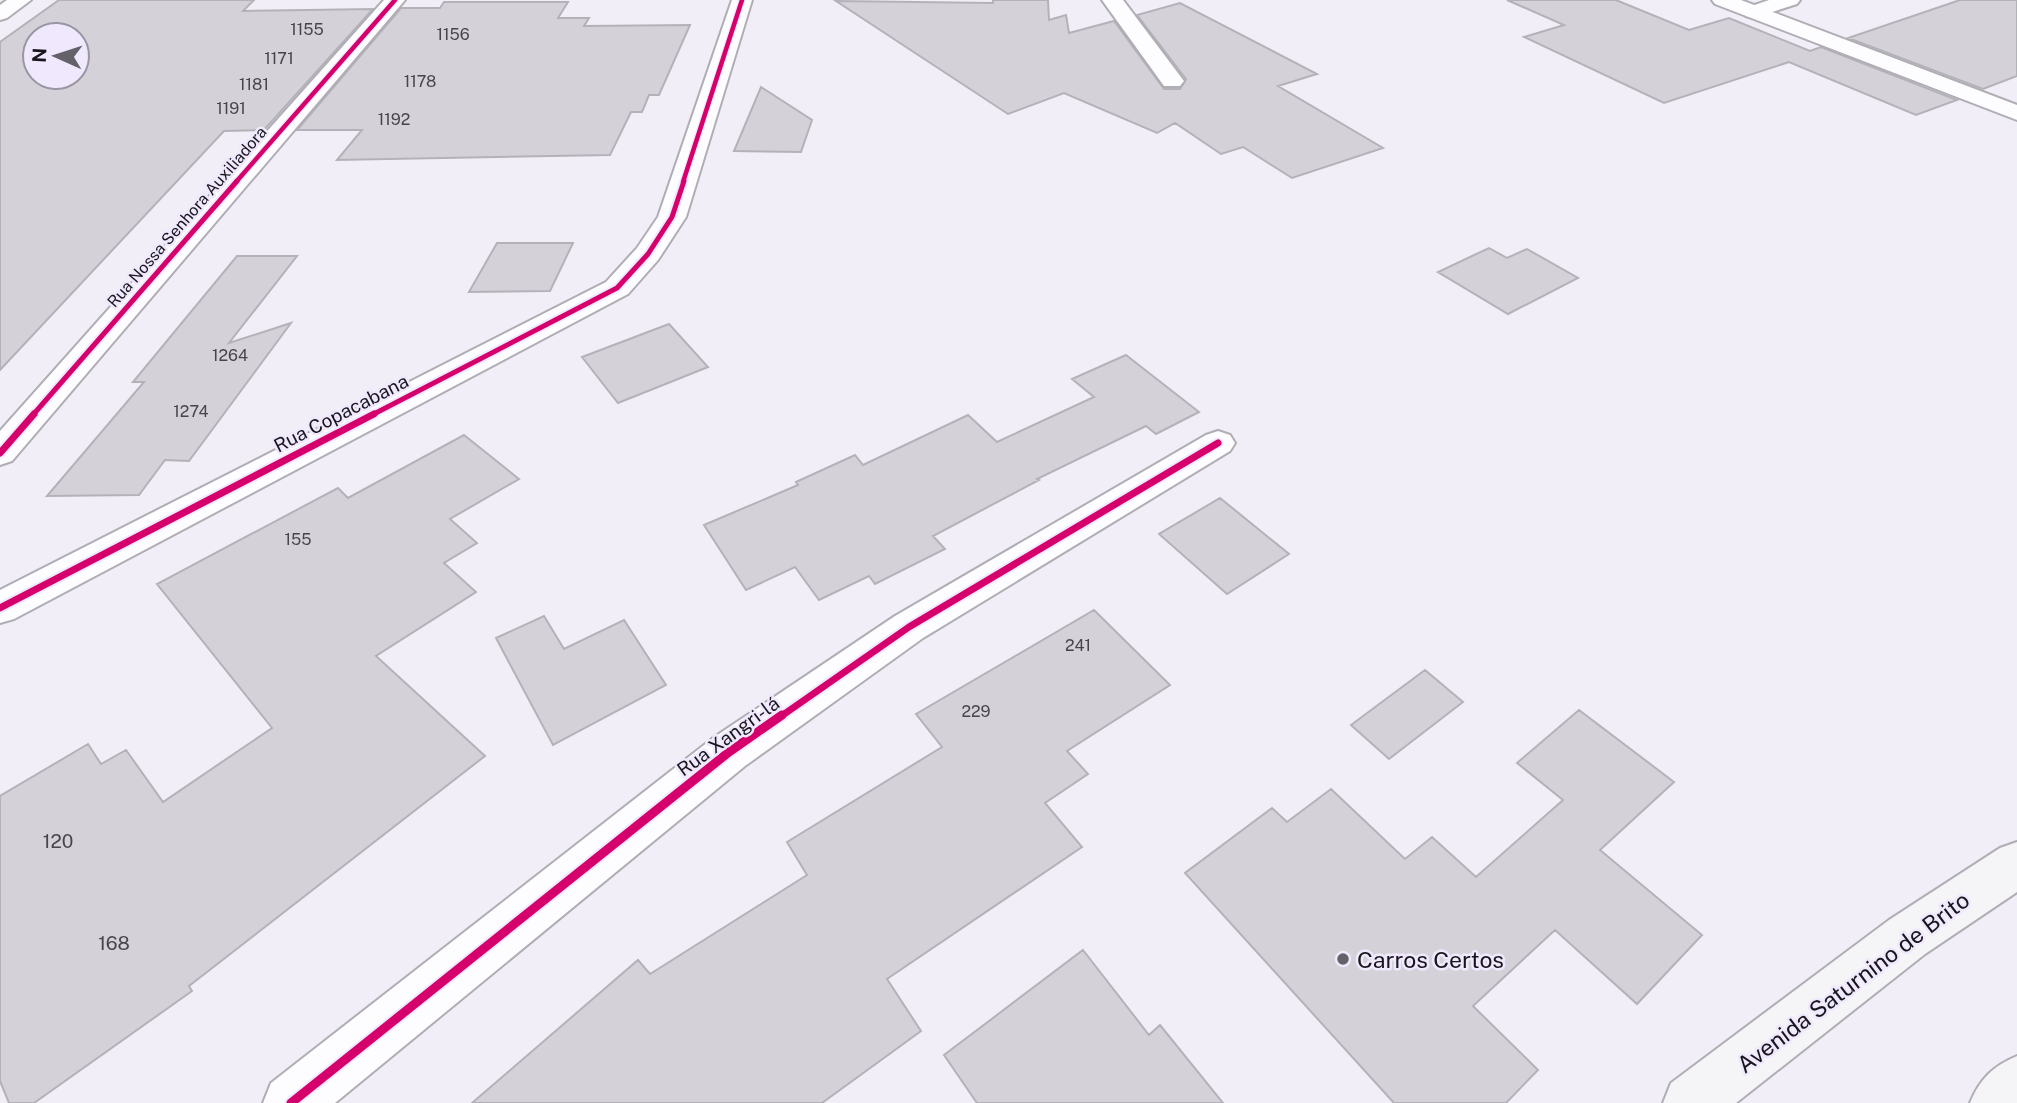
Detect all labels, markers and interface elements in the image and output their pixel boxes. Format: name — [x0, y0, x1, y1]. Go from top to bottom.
house number: 1155 — [290, 20, 324, 39]
north arrow — [21, 21, 91, 91]
house number: 1156 — [436, 25, 470, 44]
text: N — [28, 47, 50, 63]
house number: 1171 — [264, 49, 294, 68]
house number: 1178 — [404, 72, 436, 91]
house number: 1181 — [239, 75, 269, 94]
house number: 1191 — [216, 99, 246, 118]
house number: 1192 — [378, 110, 410, 129]
street label: Rua Nossa Senhora Auxiliadora — [103, 123, 271, 311]
house number: 1264 — [212, 346, 248, 365]
street label: Rua Copacabana — [270, 370, 412, 456]
house number: 1274 — [173, 402, 209, 421]
house number: 155 — [284, 530, 312, 549]
house number: 241 — [1065, 636, 1091, 655]
street label: Rua Xangri-lá — [673, 692, 783, 780]
house number: 229 — [961, 702, 991, 721]
house number: 120 — [43, 830, 73, 852]
street label: Avenida Saturnino de Brito — [1732, 886, 1974, 1078]
house number: 168 — [98, 932, 130, 954]
place label: Carros Certos — [1357, 946, 1504, 973]
marker: Carros Certos — [1335, 951, 1351, 967]

